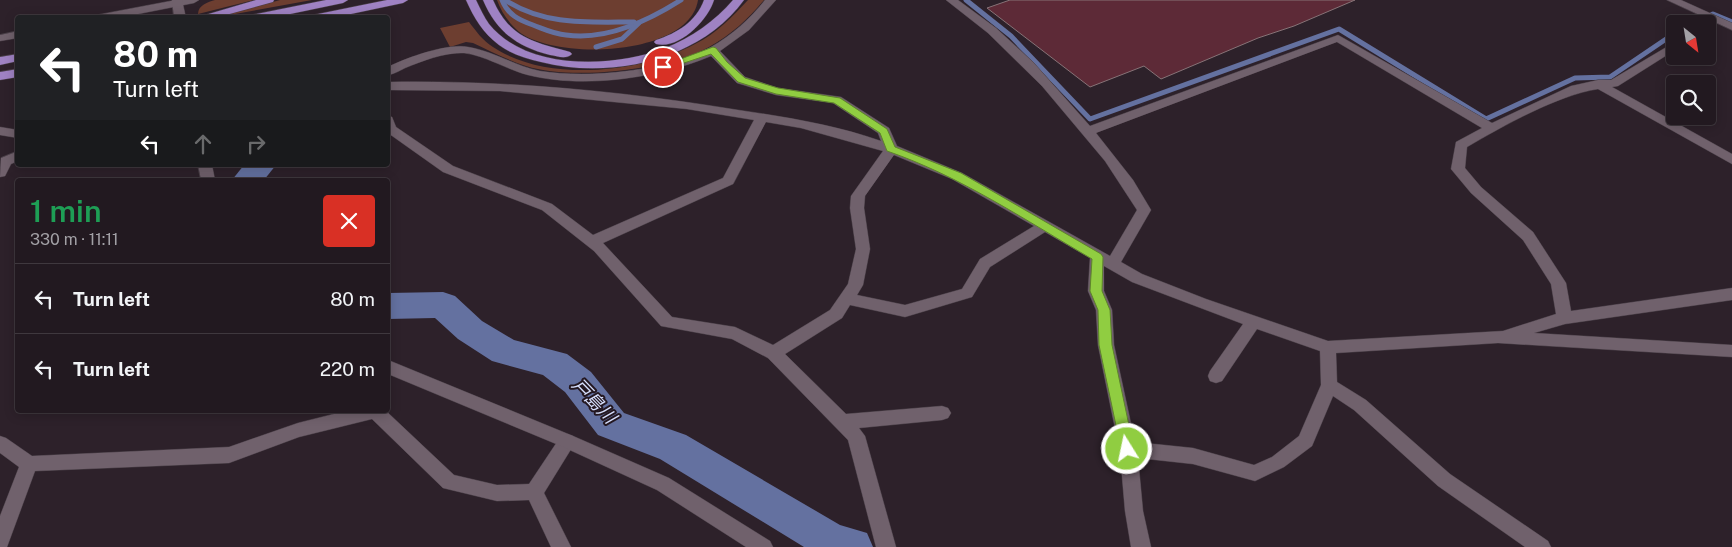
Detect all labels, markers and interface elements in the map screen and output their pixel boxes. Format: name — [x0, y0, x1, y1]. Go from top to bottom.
north arrow — [1666, 15, 1716, 65]
map controls — [1666, 15, 1716, 125]
text: 80 m — [113, 34, 198, 75]
icon: left — [30, 35, 95, 100]
pin — [642, 46, 684, 88]
icon: arrive — [649, 53, 677, 81]
button: search — [1666, 75, 1716, 125]
text: Turn left — [113, 76, 199, 102]
icon: left — [136, 130, 164, 158]
icon: ahead — [189, 130, 217, 158]
icon: right — [242, 130, 270, 158]
text: 1 min — [30, 193, 101, 229]
button: close — [323, 195, 375, 247]
text: 330 m · 11:11 — [30, 230, 118, 249]
icon: left — [30, 285, 58, 313]
text: Turn left — [73, 288, 150, 310]
text: 80 m — [330, 288, 375, 310]
icon: left — [30, 355, 58, 383]
text: Turn left — [73, 358, 150, 380]
text: 220 m — [320, 358, 375, 380]
water label: 戸島川 — [568, 374, 622, 429]
position arrow — [1100, 422, 1152, 474]

